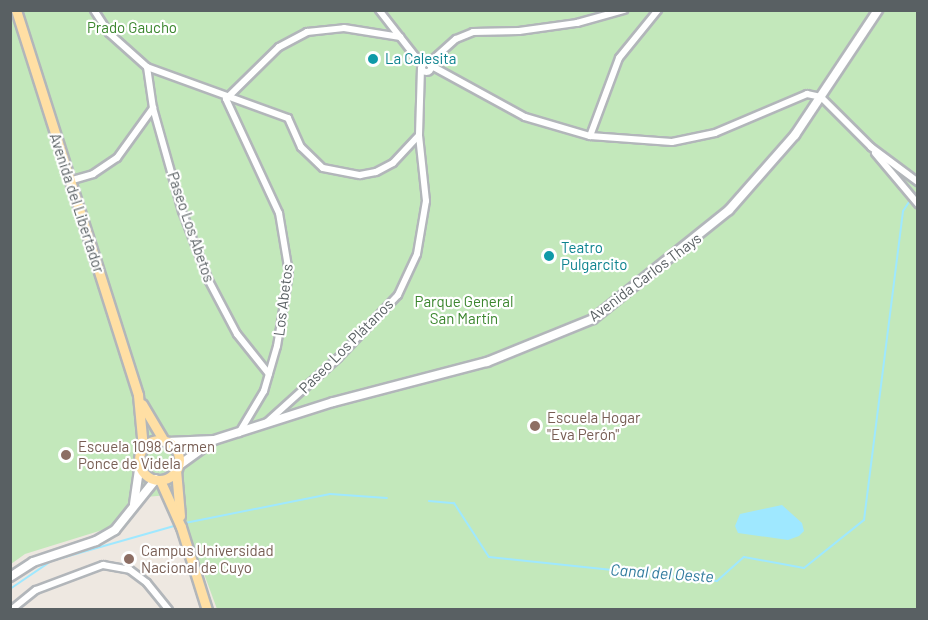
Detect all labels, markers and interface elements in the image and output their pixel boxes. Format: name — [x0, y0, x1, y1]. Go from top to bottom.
park label: Prado Gaucho — [87, 19, 177, 37]
place label: La Calesita — [385, 50, 456, 68]
marker: La Calesita — [366, 52, 380, 66]
street label: Avenida del Libertador — [46, 131, 108, 275]
street label: Paseo Los Abetos — [164, 169, 218, 285]
street label: Avenida Carlos Thays — [585, 229, 705, 325]
place label: Teatro Pulgarcito — [561, 238, 627, 273]
marker: Teatro Pulgarcito — [542, 249, 556, 263]
street label: Los Abetos — [270, 263, 296, 337]
park label: Parque General San Martín — [415, 292, 513, 327]
street label: Paseo Los Plátanos — [295, 295, 397, 397]
place label: Escuela Hogar "Eva Perón" — [547, 408, 640, 443]
marker: Escuela Hogar "Eva Perón" — [528, 419, 542, 433]
place label: Escuela 1098 Carmen Ponce de Videla — [78, 437, 215, 472]
marker: Escuela 1098 Carmen Ponce de Videla — [59, 448, 73, 462]
place label: Campus Universidad Nacional de Cuyo — [141, 541, 274, 576]
marker: Campus Universidad Nacional de Cuyo — [122, 552, 136, 566]
water label: Canal del Oeste — [610, 560, 714, 586]

